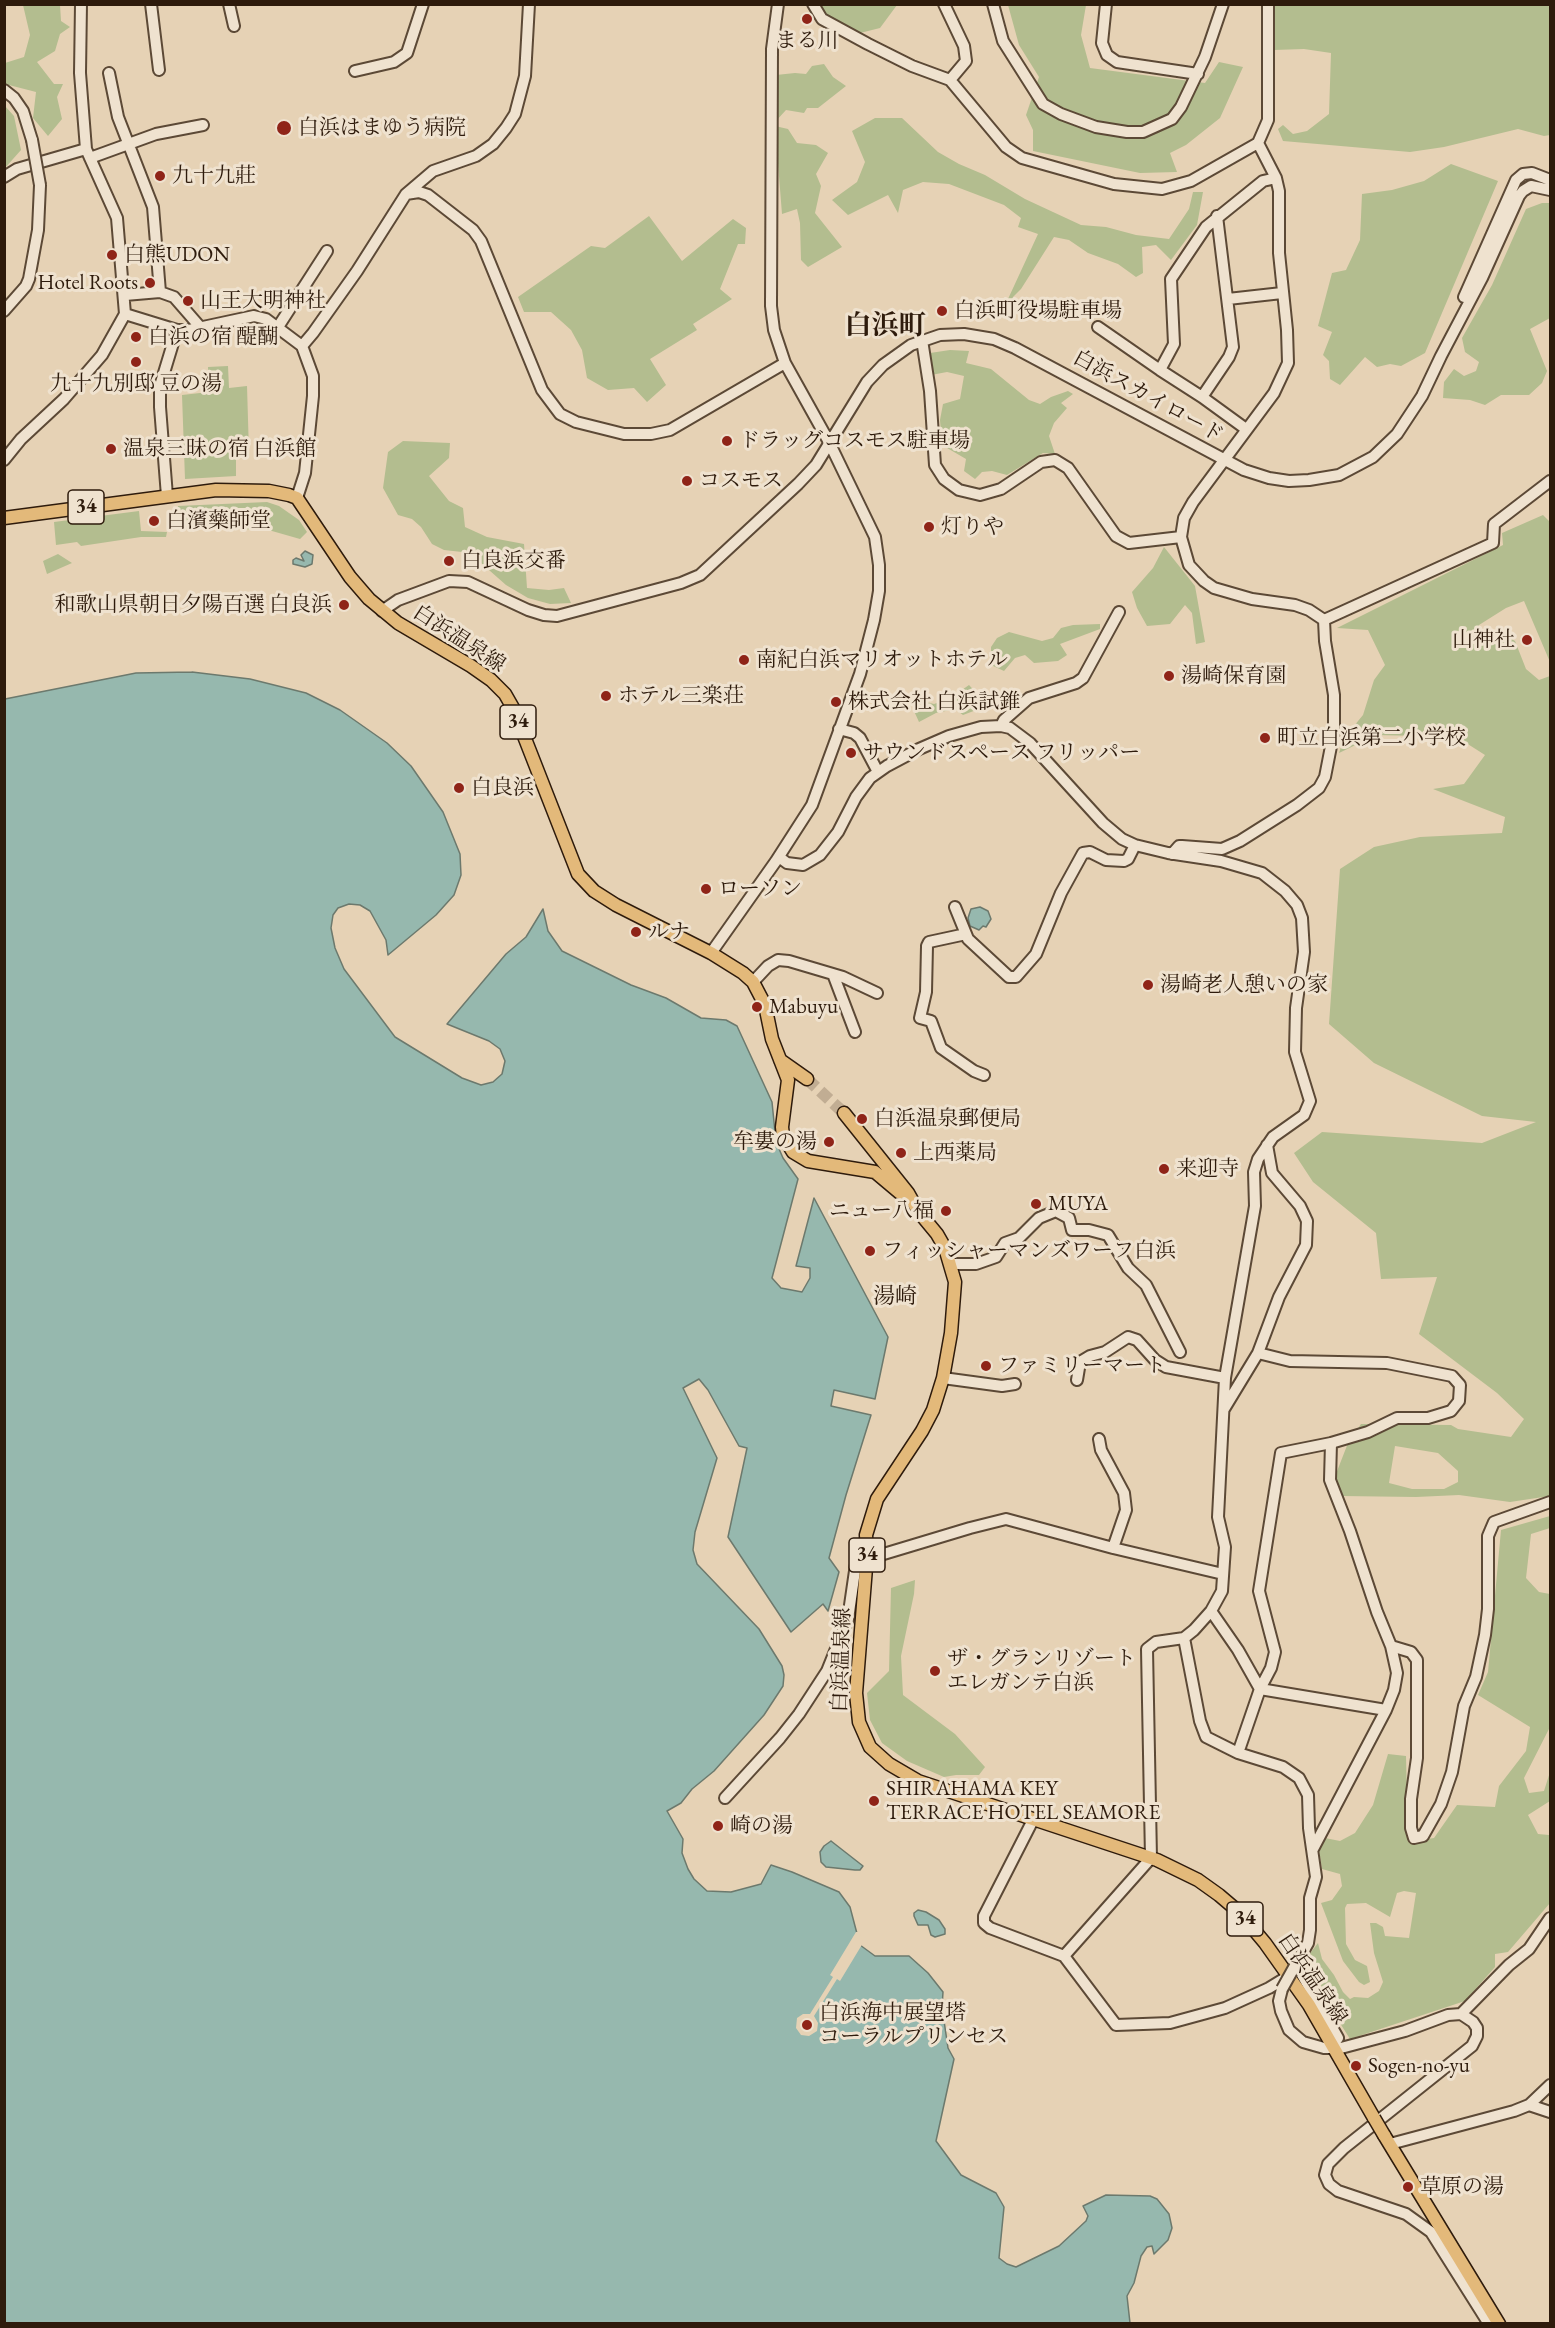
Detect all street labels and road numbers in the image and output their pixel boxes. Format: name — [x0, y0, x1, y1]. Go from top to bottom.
street label: 白浜スカイロード — [1068, 345, 1228, 449]
road number: 34 — [68, 490, 104, 524]
street label: 白浜温泉線 — [408, 600, 510, 678]
road number: 34 — [500, 705, 536, 739]
road number: 34 — [849, 1538, 885, 1572]
street label: 白浜温泉線 — [828, 1607, 856, 1713]
road number: 34 — [1227, 1902, 1263, 1936]
street label: 白浜温泉線 — [1272, 1928, 1352, 2030]

